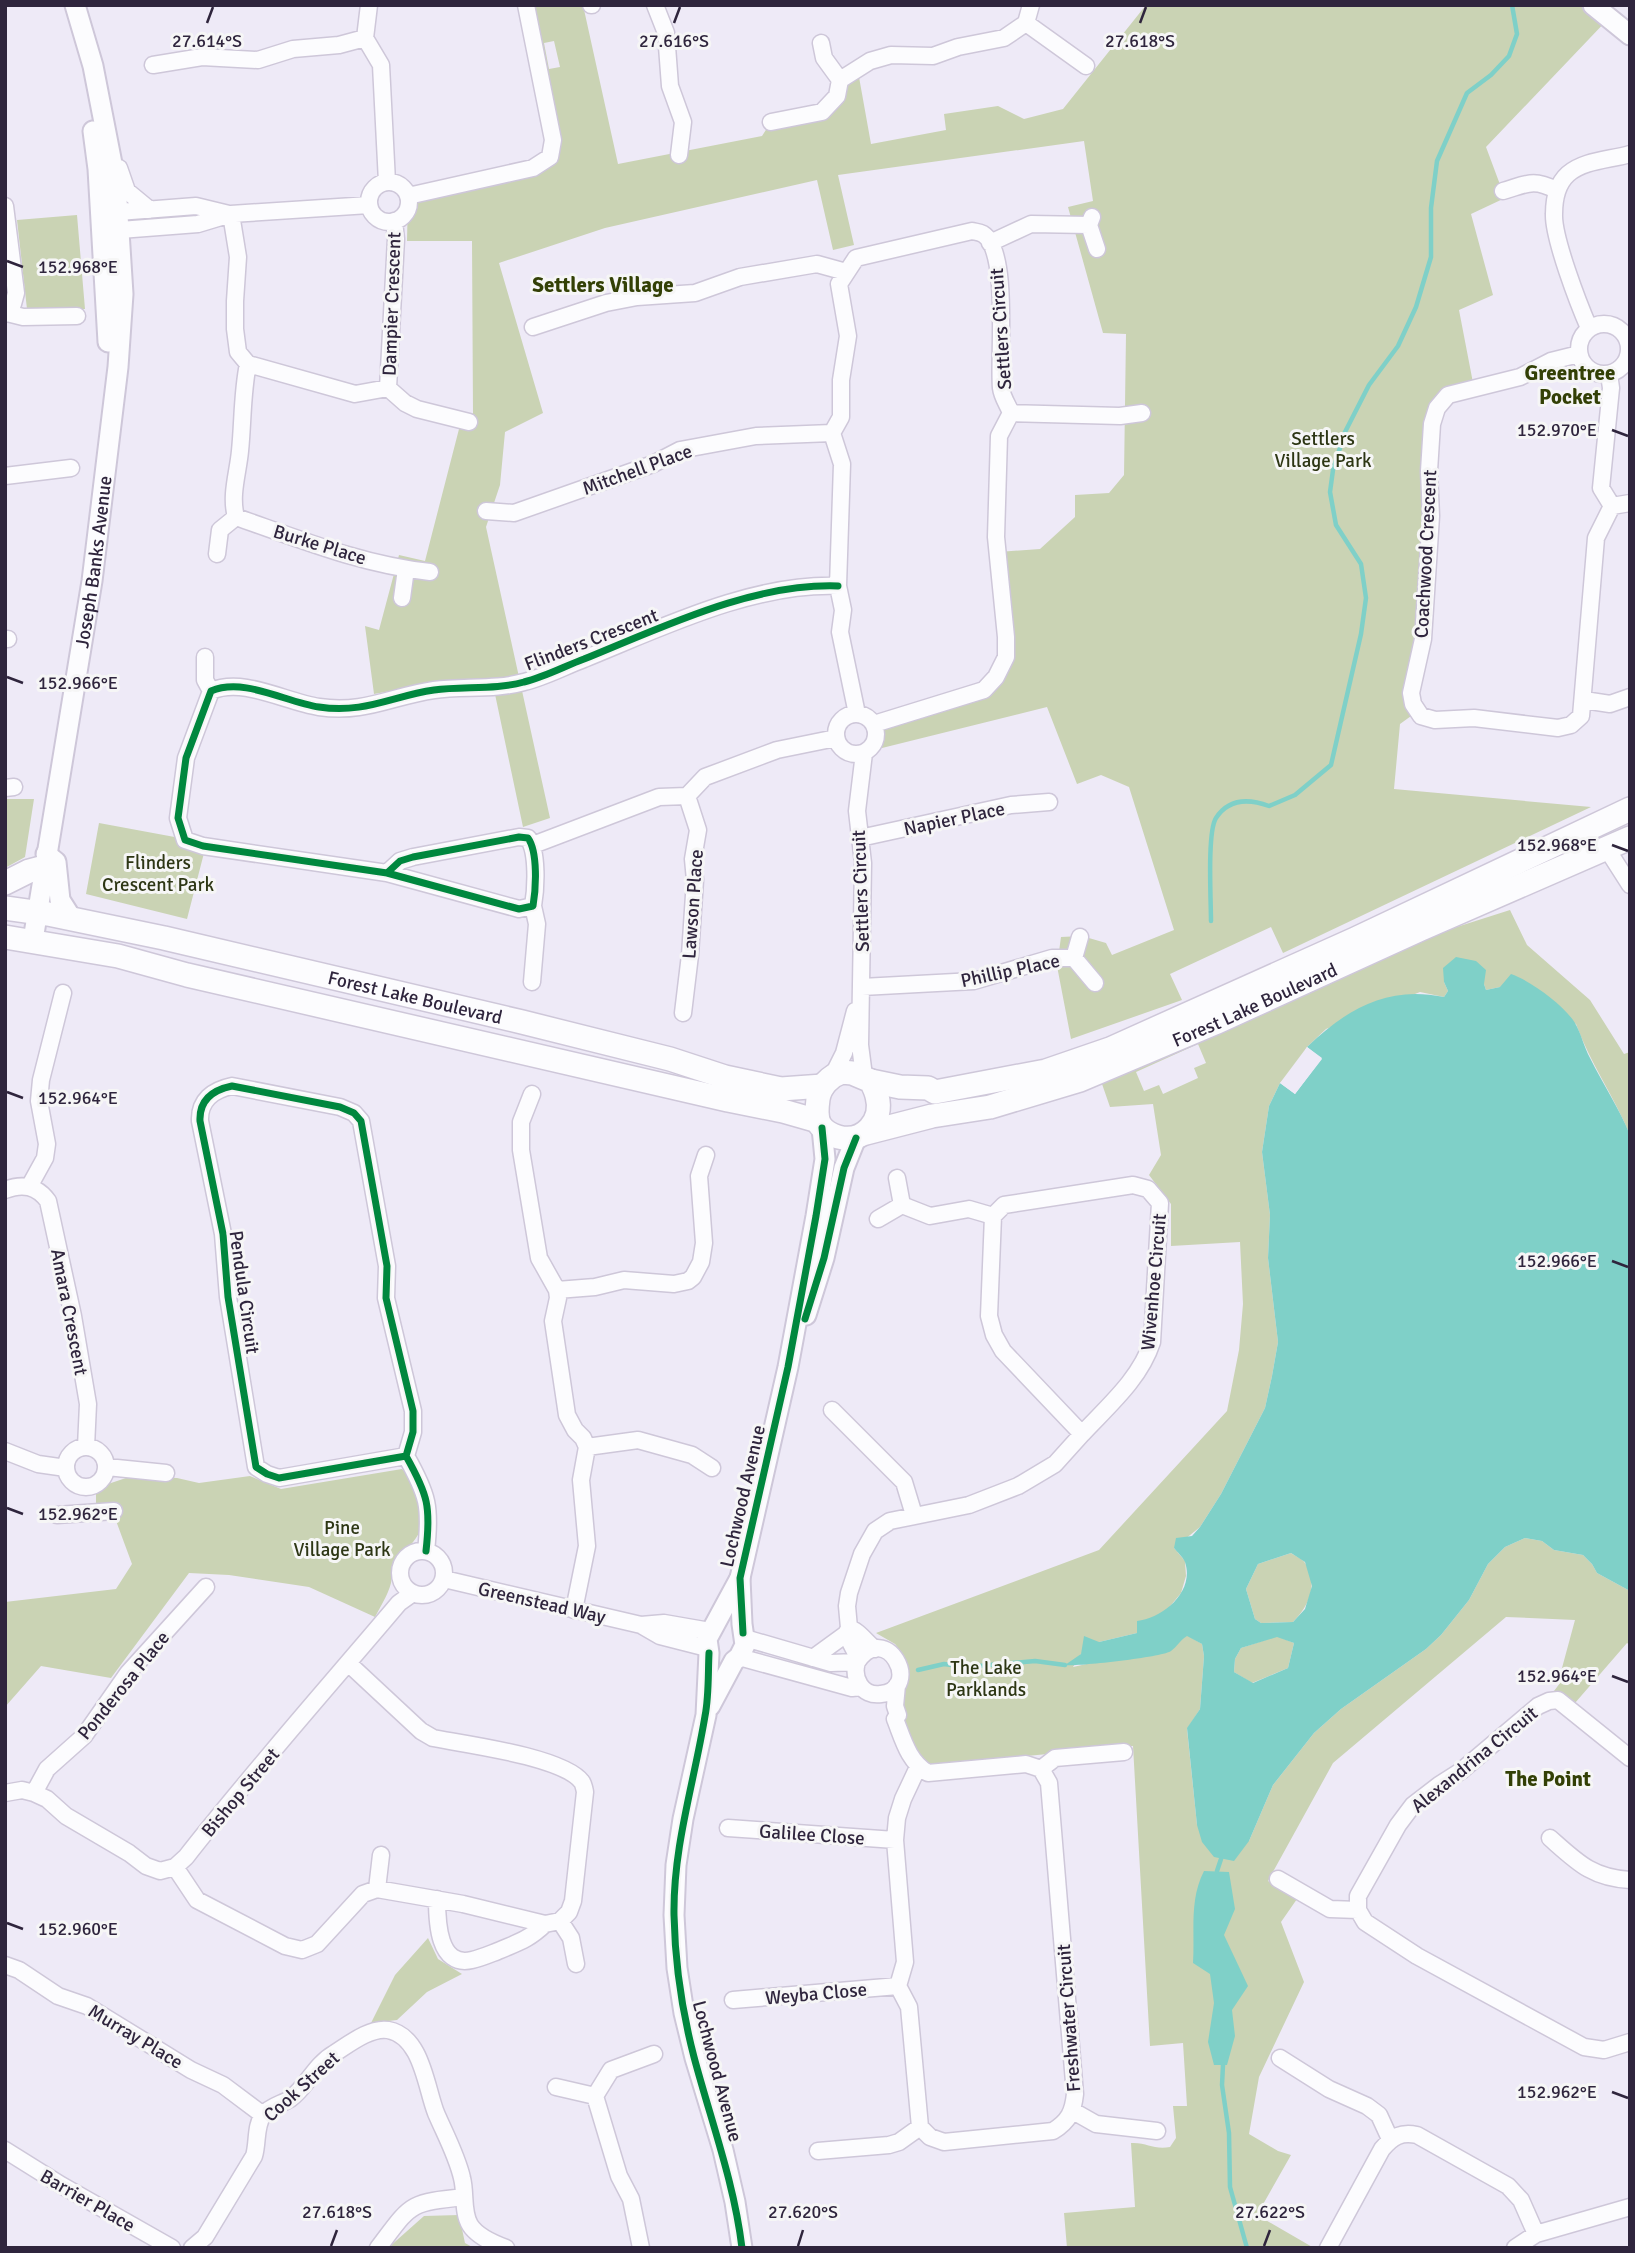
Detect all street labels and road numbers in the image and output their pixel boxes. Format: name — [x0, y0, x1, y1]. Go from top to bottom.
street label: Dampier Crescent — [377, 231, 407, 376]
street label: Settlers Circuit — [985, 267, 1017, 391]
street label: Mitchell Place — [579, 439, 696, 501]
street label: Coachwood Crescent — [1410, 469, 1442, 639]
street label: Joseph Banks Avenue — [70, 474, 118, 650]
street label: Burke Place — [270, 519, 369, 570]
street label: Flinders Crescent — [521, 603, 662, 676]
street label: Napier Place — [901, 797, 1007, 841]
street label: Settlers Circuit — [847, 829, 875, 952]
street label: Lawson Place — [677, 848, 709, 960]
street label: Phillip Place — [958, 949, 1062, 993]
street label: Forest Lake Boulevard — [1169, 958, 1341, 1053]
street label: Forest Lake Boulevard — [325, 966, 505, 1030]
street label: Wivenhoe Circuit — [1136, 1212, 1172, 1352]
street label: Pendula Circuit — [223, 1229, 265, 1356]
street label: Amara Crescent — [45, 1247, 93, 1378]
street label: Lochwood Avenue — [715, 1423, 771, 1570]
street label: Greenstead Way — [476, 1577, 608, 1629]
street label: Ponderosa Place — [73, 1626, 175, 1745]
street label: Alexandrina Circuit — [1406, 1701, 1543, 1818]
street label: Bishop Street — [197, 1743, 285, 1842]
street label: Galilee Close — [758, 1819, 865, 1851]
street label: Freshwater Circuit — [1052, 1943, 1086, 2093]
street label: Weyba Close — [764, 1978, 868, 2010]
street label: Lochwood Avenue — [687, 1998, 747, 2145]
street label: Murray Place — [84, 1999, 187, 2075]
street label: Cook Street — [259, 2046, 345, 2127]
street label: Barrier Place — [36, 2164, 139, 2238]

